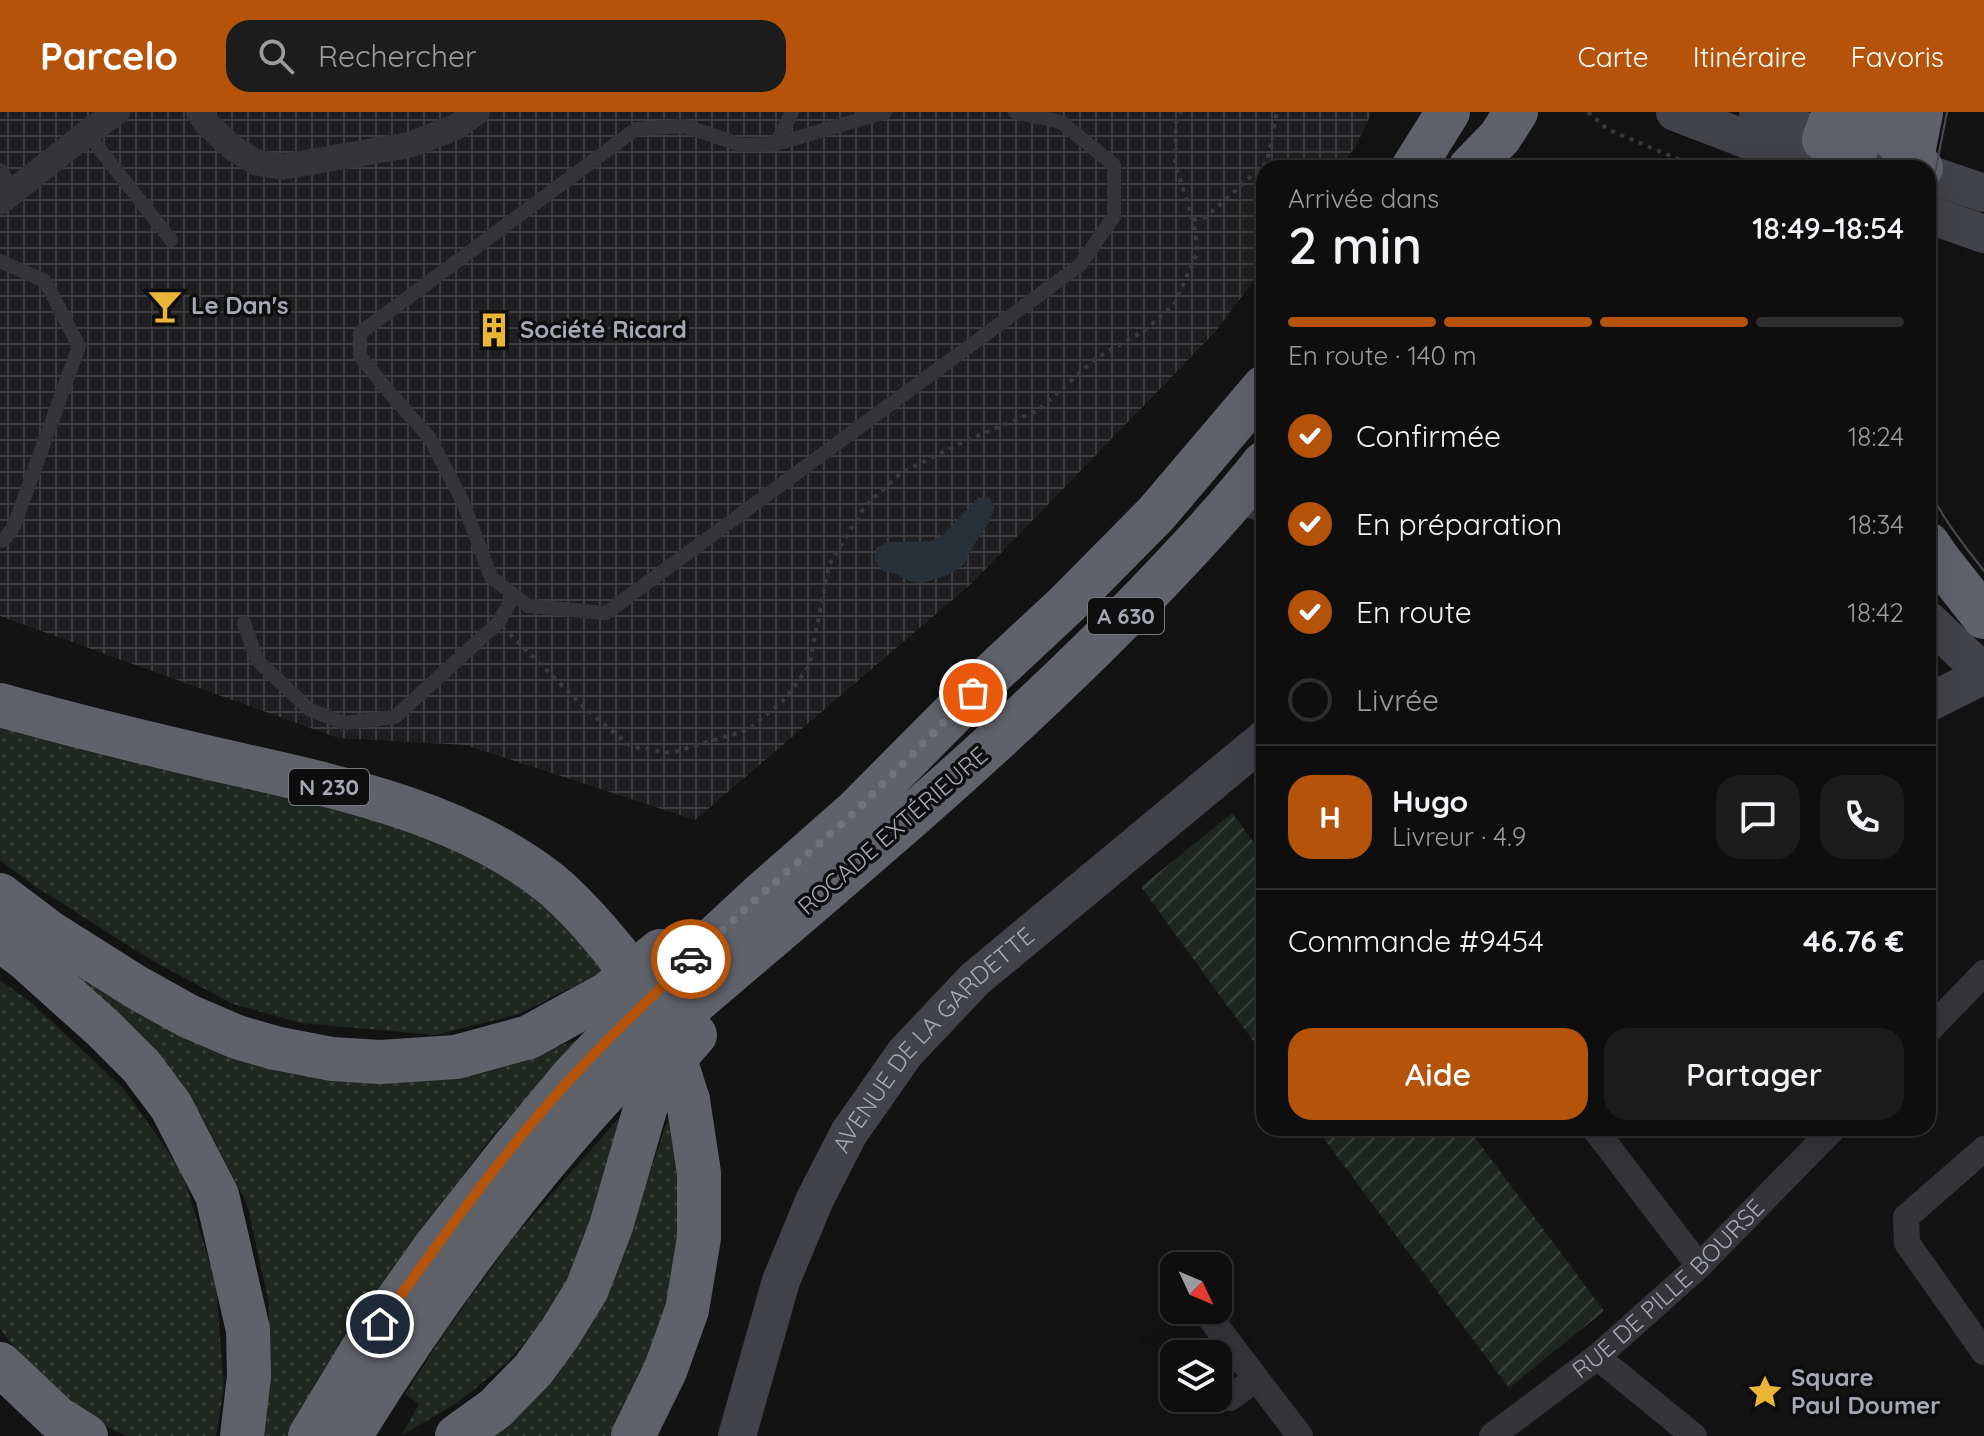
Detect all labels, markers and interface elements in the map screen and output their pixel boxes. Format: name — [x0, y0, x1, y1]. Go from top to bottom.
search box — [226, 20, 786, 92]
text: Parcelo — [40, 32, 178, 80]
icon: search — [254, 34, 298, 78]
text: Rechercher — [318, 37, 476, 75]
text: Carte — [1577, 39, 1649, 74]
text: Itinéraire — [1693, 39, 1807, 74]
text: Favoris — [1851, 39, 1944, 74]
text: Arrivée dans — [1288, 182, 1439, 215]
text: 18:49–18:54 — [1752, 209, 1904, 247]
text: 2 min — [1288, 212, 1422, 277]
bar icon: Le Dan's — [146, 287, 184, 325]
place label: Le Dan's — [191, 290, 289, 320]
building icon: Société Ricard — [475, 311, 513, 349]
place label: Société Ricard — [520, 314, 687, 344]
text: En route · 140 m — [1288, 339, 1477, 372]
icon: check — [1288, 414, 1332, 458]
text: Confirmée — [1356, 417, 1501, 455]
text: 18:24 — [1848, 420, 1904, 453]
icon: check — [1288, 502, 1332, 546]
text: En préparation — [1356, 505, 1562, 543]
text: 18:34 — [1848, 508, 1904, 541]
icon: check — [1288, 590, 1332, 634]
text: En route — [1356, 593, 1472, 631]
text: 18:42 — [1847, 596, 1904, 629]
road number: A 630 — [1088, 598, 1164, 634]
pin — [939, 659, 1007, 727]
icon: bag — [951, 671, 995, 715]
text: Livrée — [1356, 681, 1439, 719]
street label: ROCADE EXTÉRIEURE — [791, 740, 993, 921]
road number: N 230 — [289, 769, 369, 805]
button: chat — [1716, 775, 1800, 859]
button: phone — [1820, 775, 1904, 859]
text: Hugo — [1392, 782, 1468, 820]
text: H — [1319, 798, 1341, 836]
text: Livreur · 4.9 — [1392, 820, 1526, 853]
courier — [651, 919, 731, 999]
street label: AVENUE DE LA GARDETTE — [825, 920, 1040, 1158]
text: Commande #9454 — [1288, 922, 1544, 960]
text: 46.76 € — [1803, 922, 1904, 960]
icon: car — [669, 937, 713, 981]
button: Aide — [1288, 1028, 1588, 1120]
button: Partager — [1604, 1028, 1904, 1120]
street label: RUE DE PILLE BOURSE — [1566, 1192, 1770, 1384]
north arrow — [1160, 1252, 1232, 1324]
map controls — [1160, 1252, 1232, 1412]
pin — [346, 1290, 414, 1358]
icon: home — [358, 1302, 402, 1346]
button: layers — [1160, 1340, 1232, 1412]
place label: Square Paul Doumer — [1791, 1362, 1941, 1420]
place icon: Square Paul Doumer — [1746, 1373, 1784, 1411]

